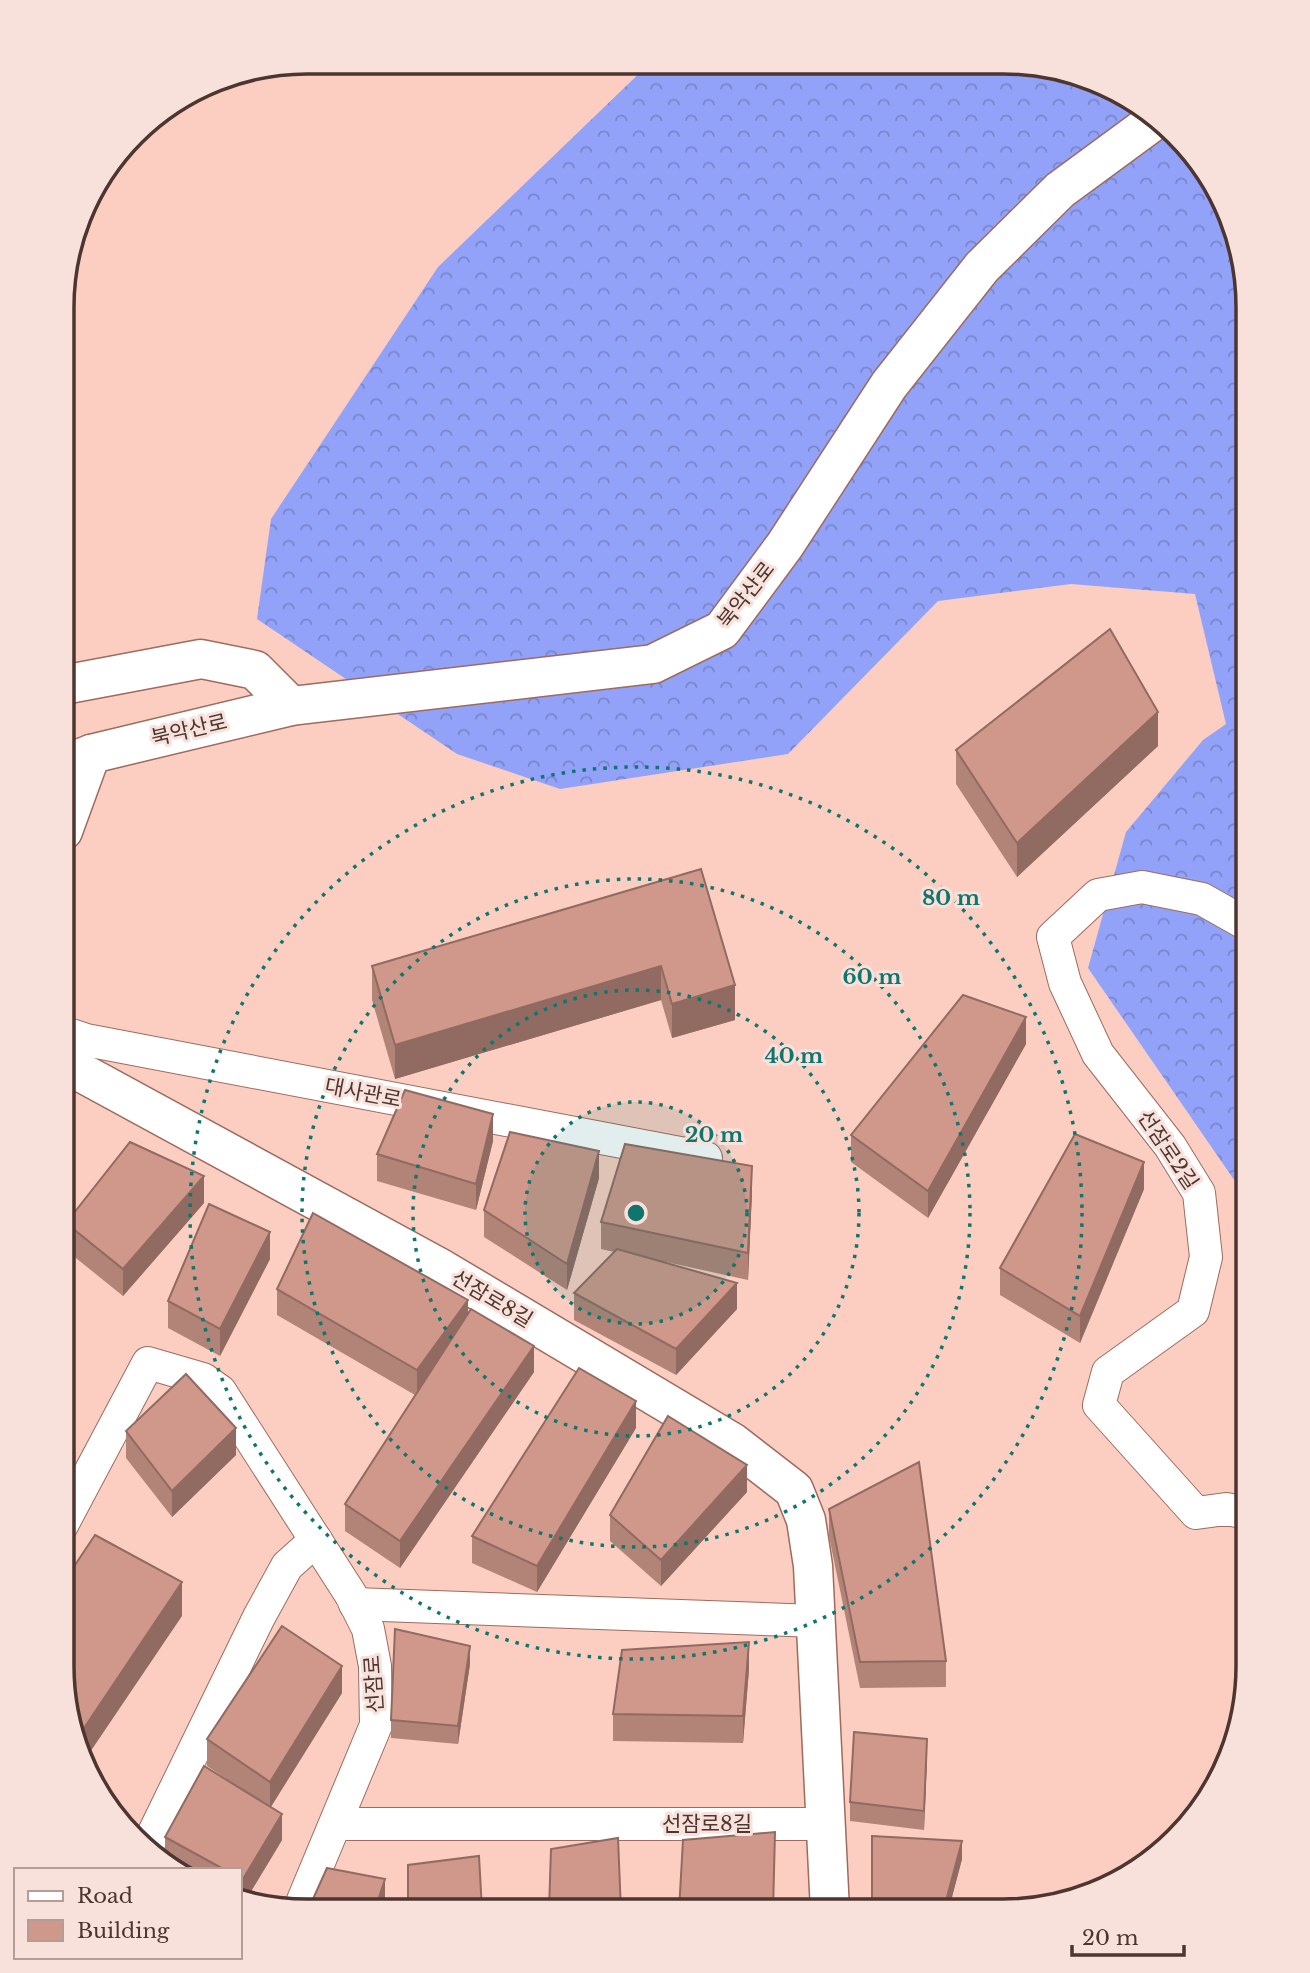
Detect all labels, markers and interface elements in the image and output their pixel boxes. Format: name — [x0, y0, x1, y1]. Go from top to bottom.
street label: 북악산로 — [712, 557, 780, 633]
street label: 북악산로 — [148, 709, 230, 751]
text: 80 m — [922, 885, 980, 911]
text: 60 m — [843, 964, 901, 990]
text: 40 m — [765, 1043, 823, 1069]
street label: 대사관로 — [323, 1073, 403, 1113]
street label: 선잠로2길 — [1132, 1105, 1204, 1195]
text: 20 m — [685, 1122, 743, 1148]
centre of rings — [624, 1201, 648, 1225]
street label: 선잠로8길 — [447, 1265, 537, 1333]
street label: 선잠로 — [359, 1654, 389, 1714]
street label: 선잠로8길 — [662, 1811, 752, 1837]
legend — [14, 1868, 242, 1959]
text: Road — [77, 1883, 133, 1909]
scale bar — [1072, 1913, 1184, 1957]
text: Building — [77, 1918, 170, 1944]
text: 20 m — [1082, 1925, 1139, 1951]

